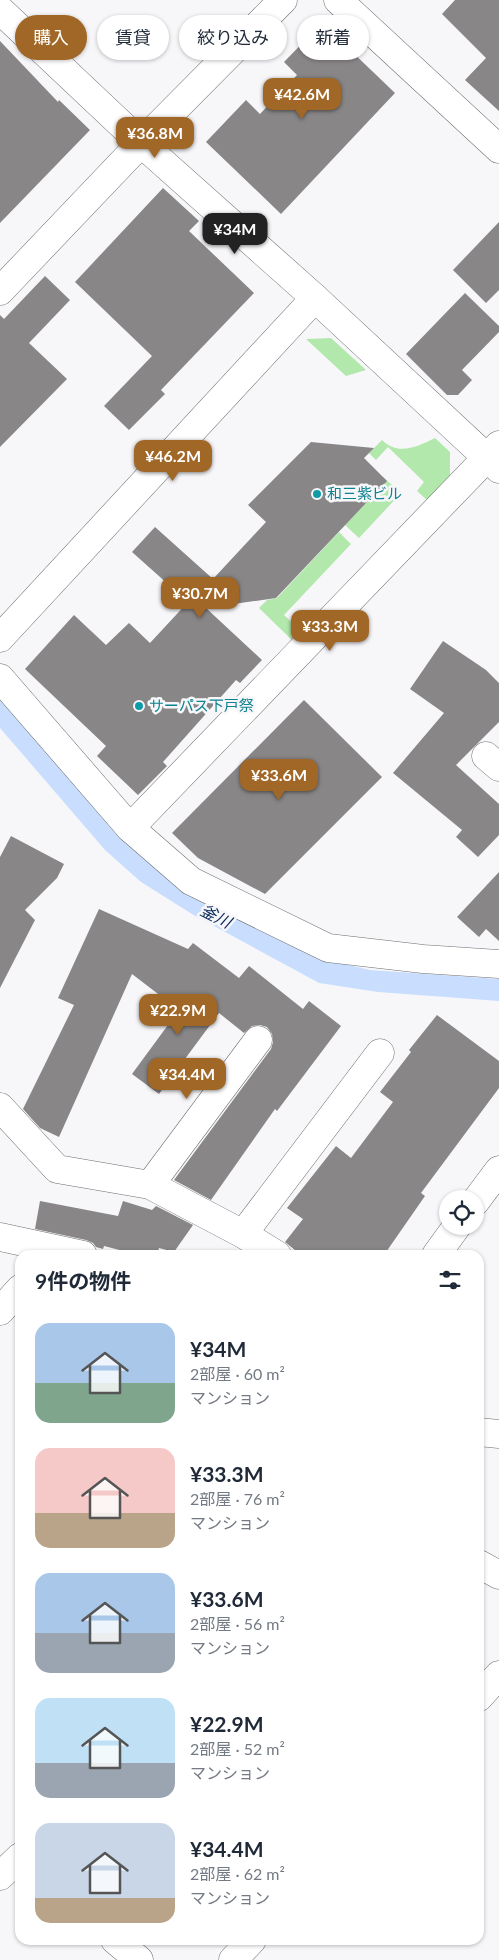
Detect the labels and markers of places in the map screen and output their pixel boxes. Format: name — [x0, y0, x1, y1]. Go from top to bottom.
pin: ¥42.6M — [261, 78, 343, 120]
pin: ¥36.8M — [114, 116, 196, 159]
pin: ¥34M — [205, 212, 265, 255]
pin: ¥46.2M — [132, 440, 214, 482]
place label: 和三紫ビル — [327, 484, 402, 502]
marker: 和三紫ビル — [311, 488, 323, 500]
pin: ¥30.7M — [159, 576, 241, 619]
pin: ¥33.3M — [289, 610, 371, 652]
place label: サーパス下戸祭 — [149, 696, 254, 714]
marker: サーパス下戸祭 — [133, 700, 145, 712]
pin: ¥33.6M — [238, 758, 320, 801]
pin: ¥22.9M — [137, 994, 219, 1036]
pin: ¥34.4M — [146, 1058, 228, 1100]

